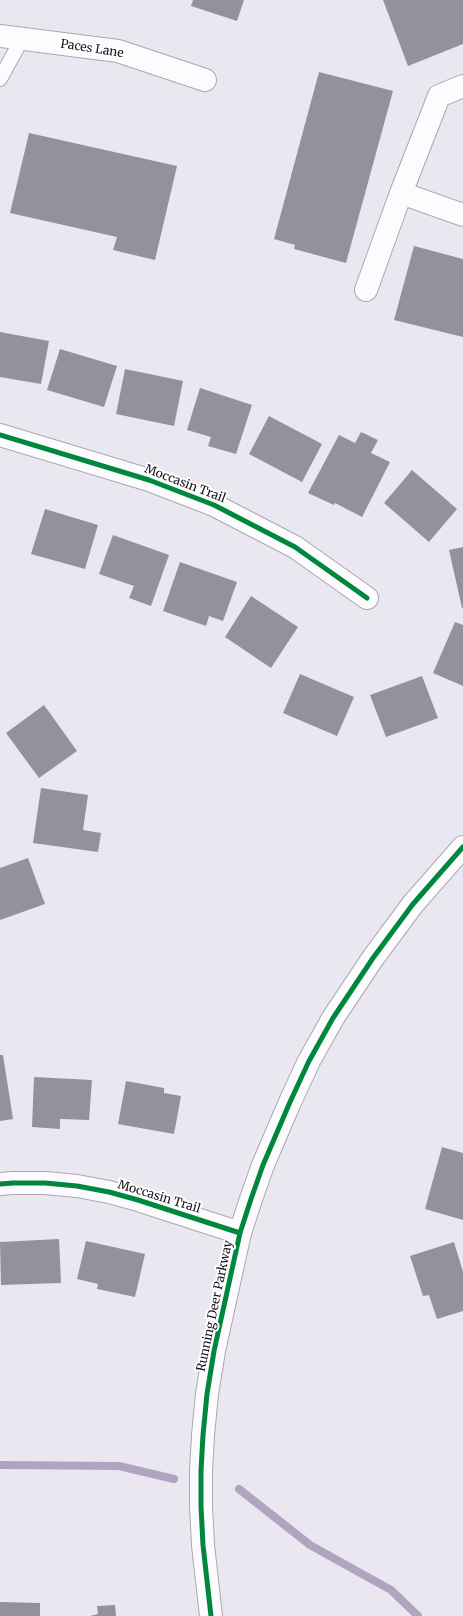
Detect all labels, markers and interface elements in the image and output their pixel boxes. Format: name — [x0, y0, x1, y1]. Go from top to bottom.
street label: Paces Lane — [59, 37, 125, 61]
street label: Moccasin Trail — [142, 462, 228, 506]
street label: Moccasin Trail — [116, 1178, 202, 1216]
street label: Running Deer Parkway — [194, 1239, 236, 1373]

